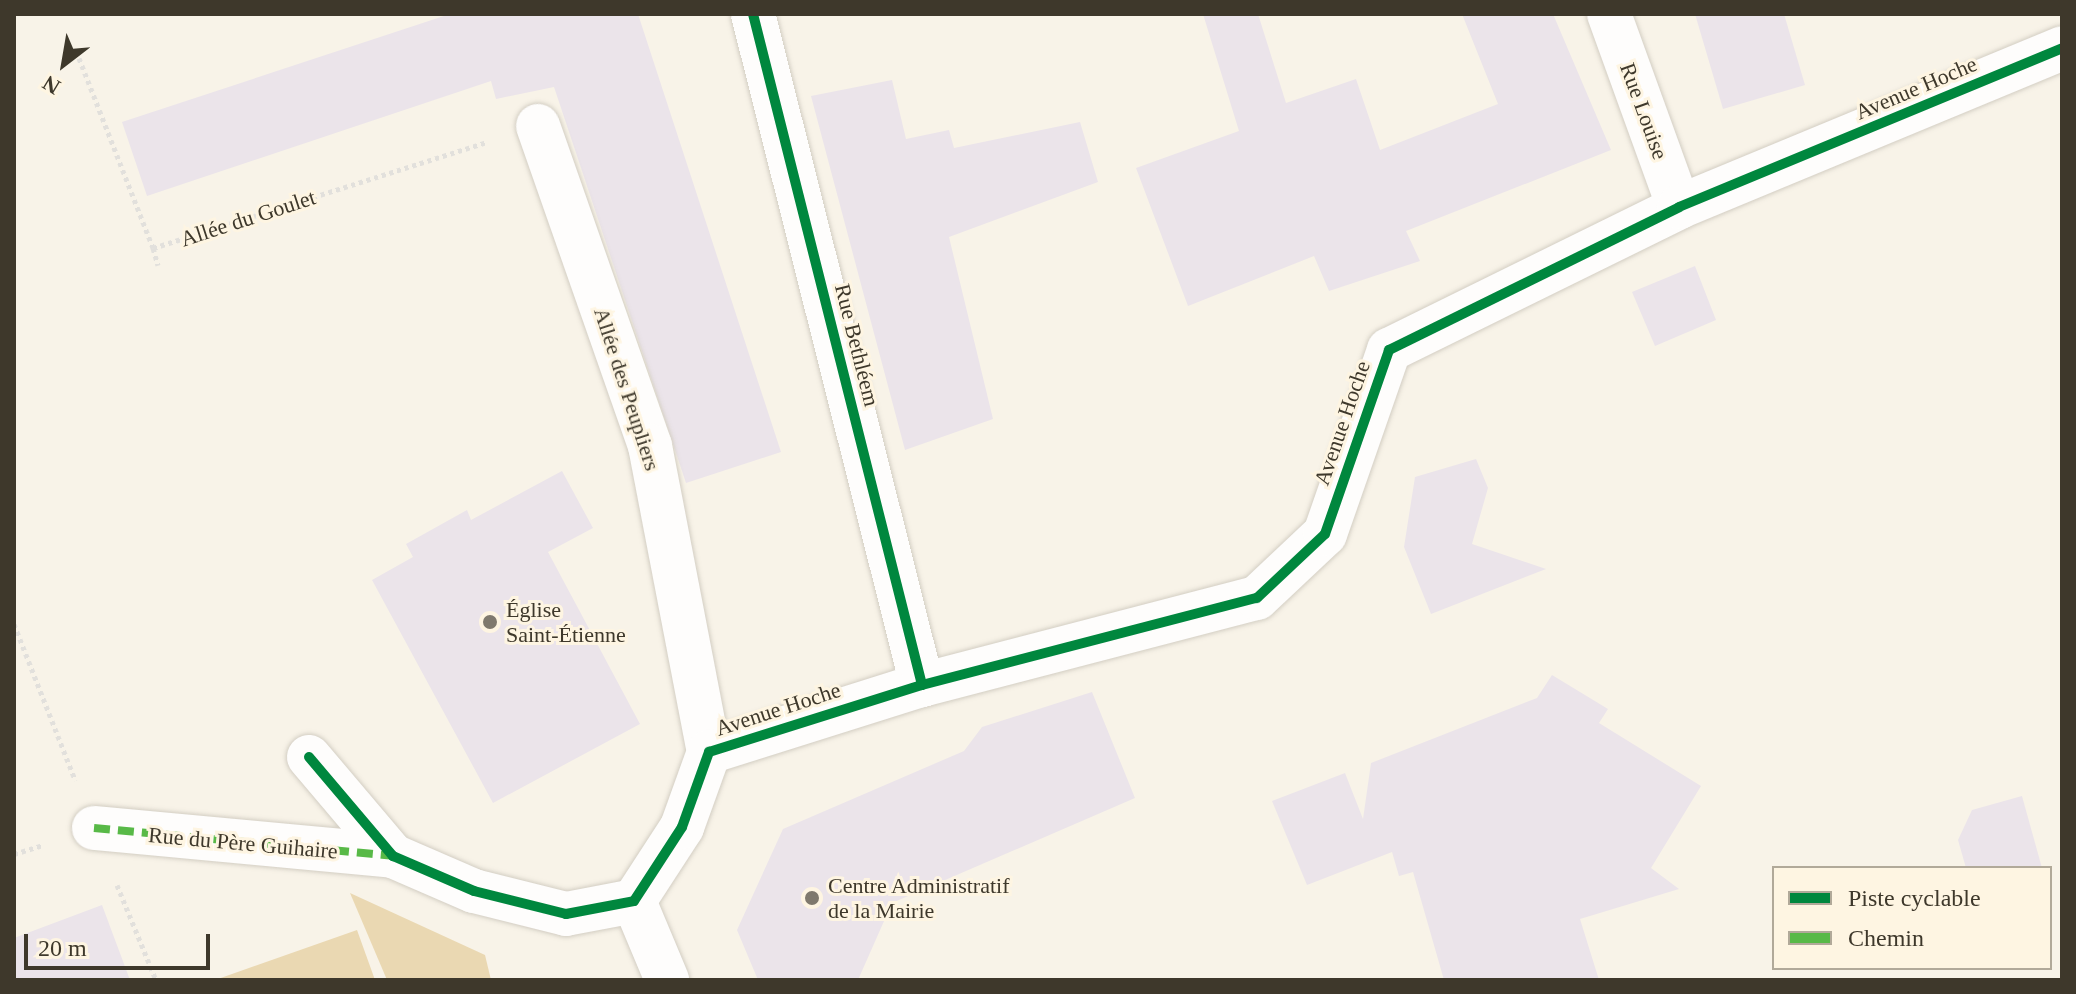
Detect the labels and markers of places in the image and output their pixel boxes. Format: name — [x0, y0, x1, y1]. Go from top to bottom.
place label: Église Saint-Étienne — [506, 596, 626, 648]
marker: Église Saint-Étienne — [481, 613, 499, 631]
place label: Centre Administratif de la Mairie — [828, 872, 1011, 924]
marker: Centre Administratif de la Mairie — [803, 889, 821, 907]

